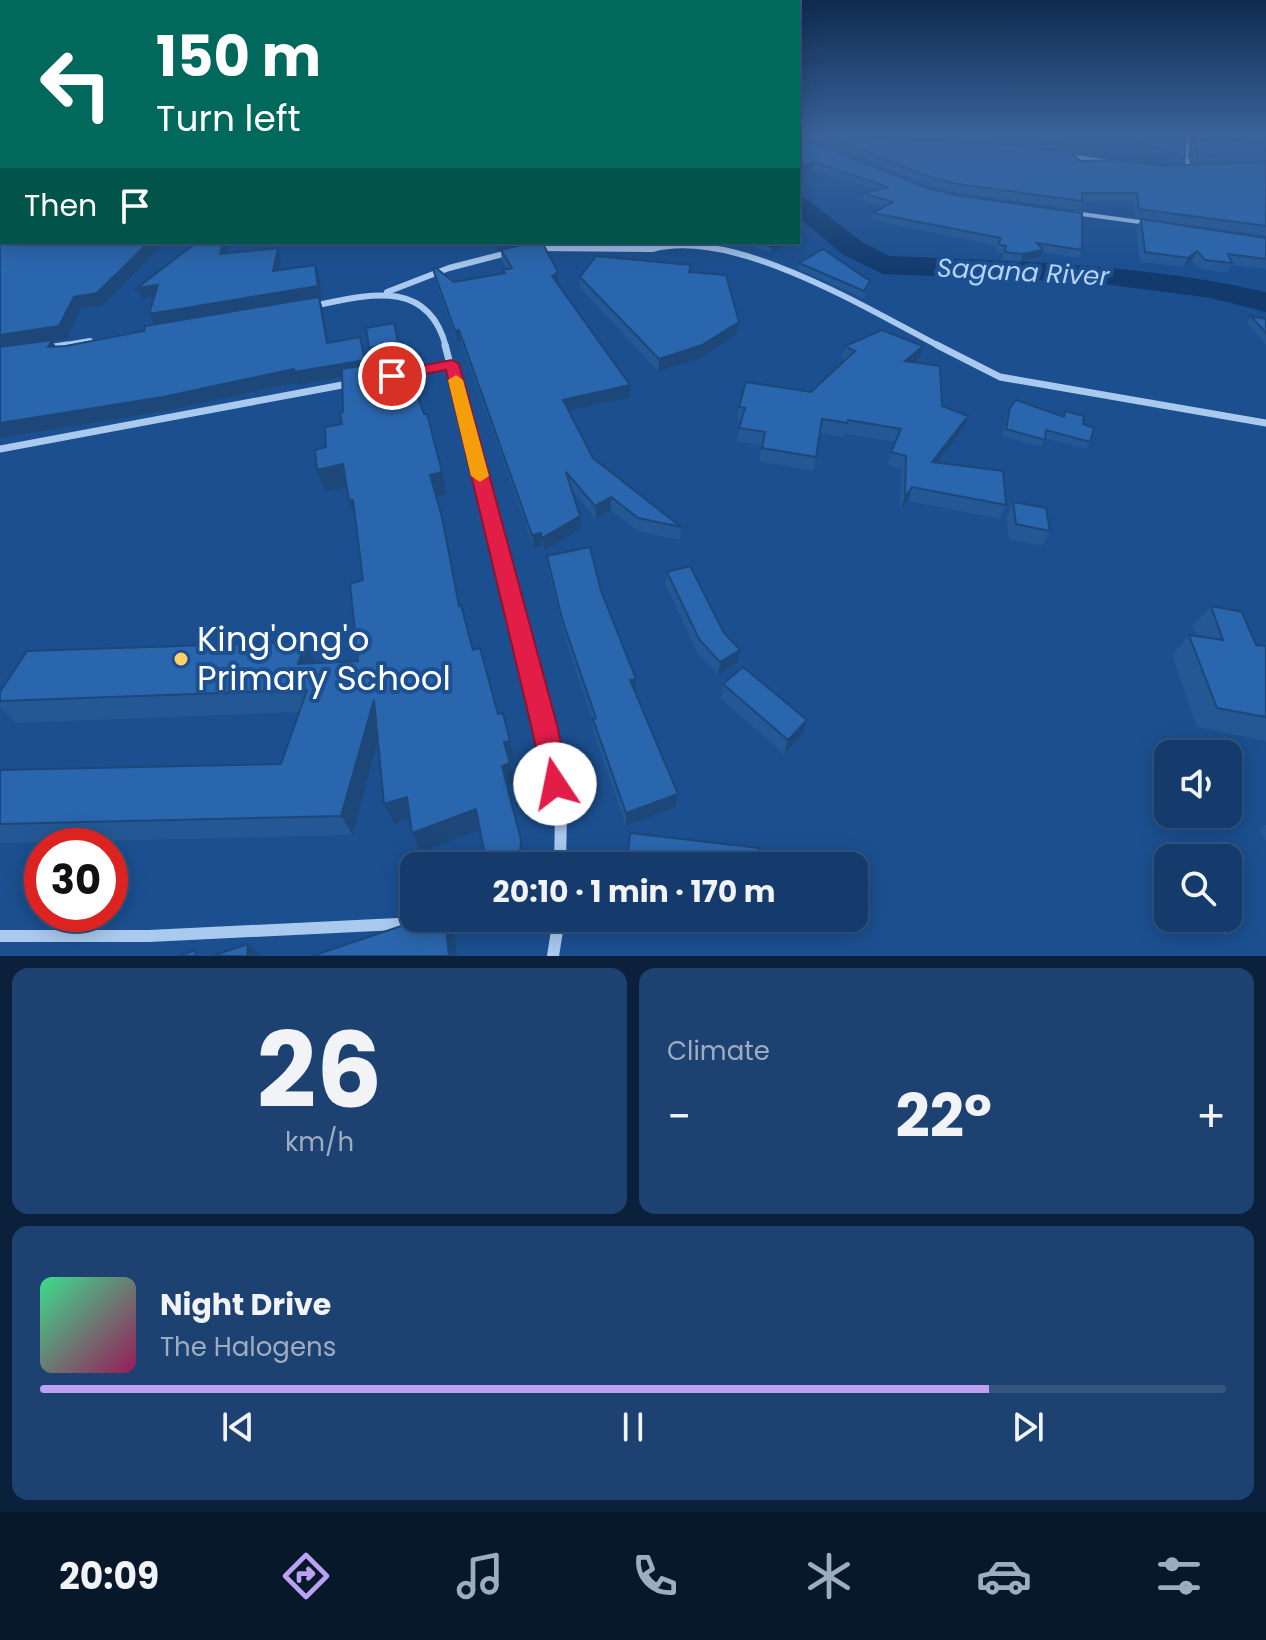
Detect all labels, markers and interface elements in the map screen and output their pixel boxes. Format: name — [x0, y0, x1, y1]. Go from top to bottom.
text: 150 m — [156, 17, 321, 96]
icon: left — [24, 32, 128, 136]
text: Turn left — [156, 93, 301, 144]
text: Then — [24, 184, 97, 227]
icon: arrive — [113, 184, 157, 228]
water label: Sagana River — [936, 250, 1111, 295]
pin — [358, 342, 426, 410]
icon: arrive — [370, 354, 414, 398]
place label: King'ong'o Primary School — [197, 615, 451, 702]
marker: King'ong'o Primary School — [172, 650, 190, 668]
map controls — [1154, 740, 1242, 932]
button: sound — [1154, 740, 1242, 828]
position arrow — [513, 742, 597, 826]
speed limit sign: 30 — [24, 828, 128, 932]
button: search — [1154, 844, 1242, 932]
text: 20:10 · 1 min · 170 m — [493, 870, 775, 913]
text: 26 — [257, 998, 382, 1143]
text: Climate — [667, 1033, 770, 1069]
text: 22° — [895, 1074, 992, 1158]
text: − — [667, 1086, 691, 1147]
text: + — [1196, 1086, 1226, 1147]
text: km/h — [285, 1124, 354, 1160]
text: Night Drive — [160, 1283, 331, 1326]
text: The Halogens — [160, 1329, 336, 1365]
icon: previous — [216, 1405, 260, 1449]
icon: pause — [611, 1405, 655, 1449]
icon: next — [1006, 1405, 1050, 1449]
icon: directions — [278, 1548, 334, 1604]
icon: music — [452, 1548, 508, 1604]
icon: phone — [627, 1548, 683, 1604]
icon: climate — [801, 1548, 857, 1604]
icon: car — [976, 1548, 1032, 1604]
icon: filters — [1151, 1548, 1207, 1604]
text: 20:09 — [59, 1551, 159, 1602]

